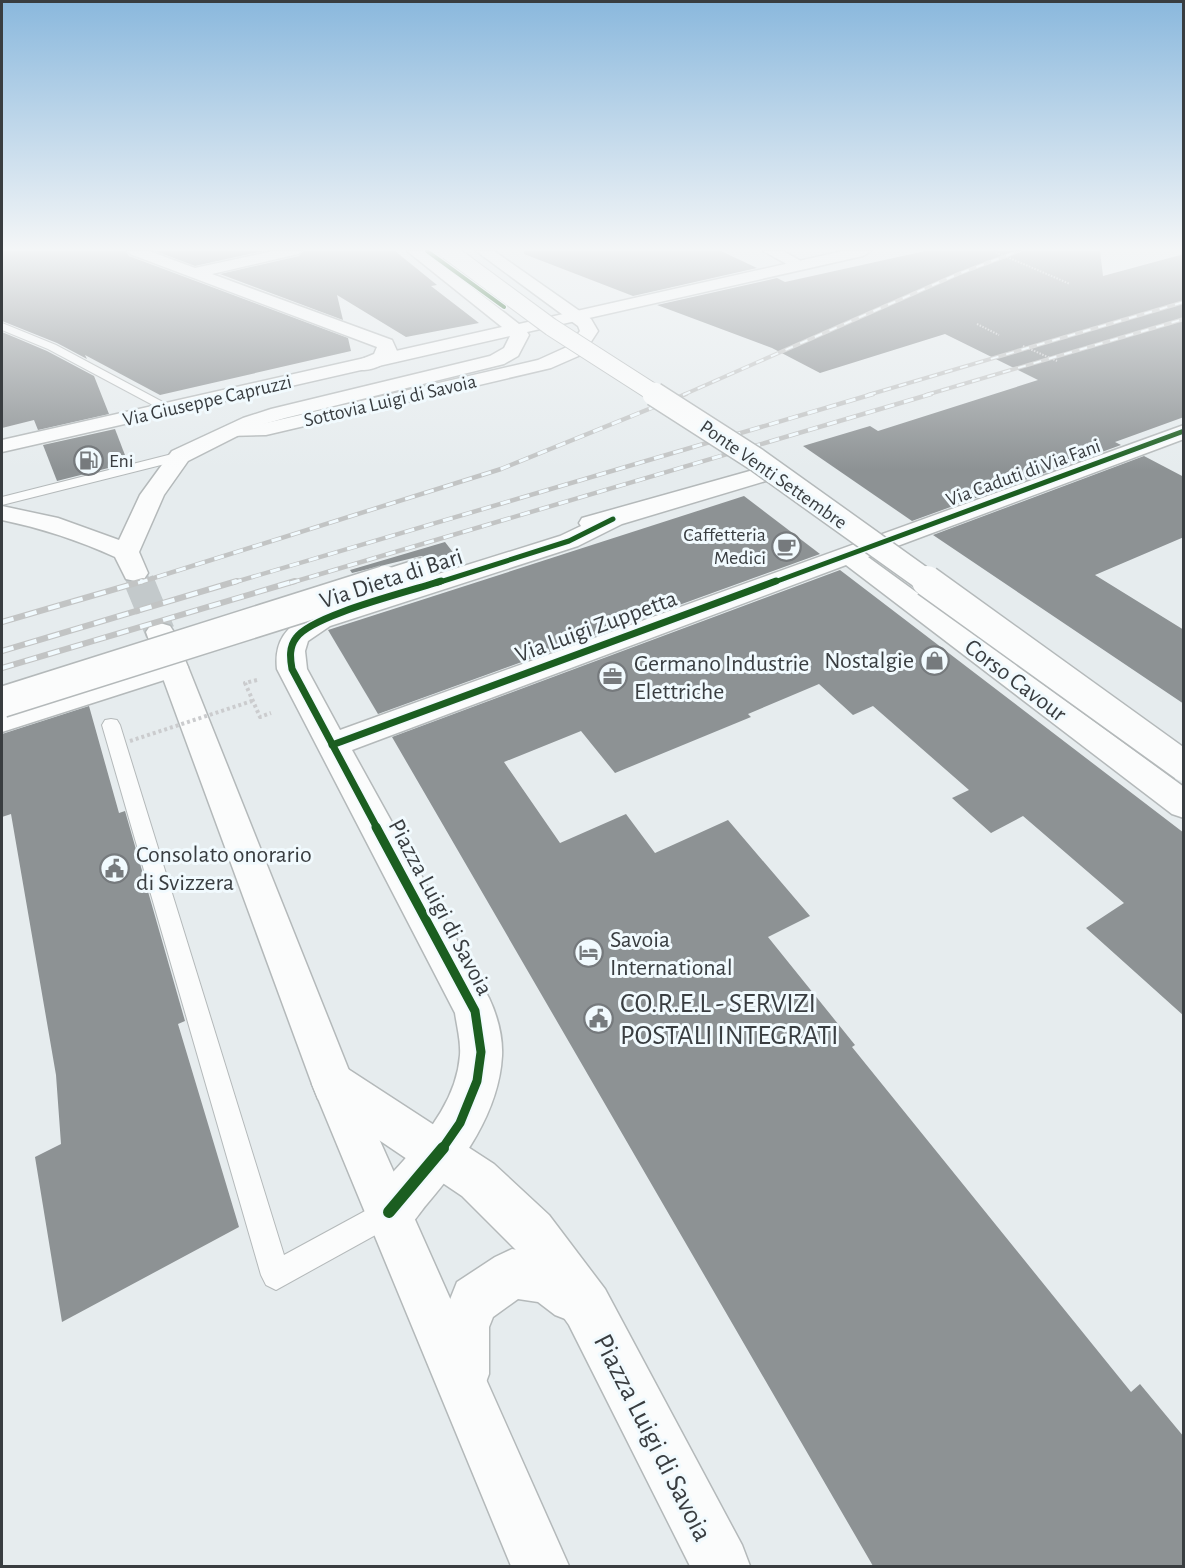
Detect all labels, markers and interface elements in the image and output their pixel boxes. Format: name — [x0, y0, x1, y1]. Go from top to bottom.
street label: Sottovia Luigi di Savoia — [302, 371, 478, 431]
street label: Via Giuseppe Capruzzi — [121, 372, 294, 430]
street label: Ponte Venti Settembre — [696, 417, 851, 533]
street label: Via Caduti di Via Fani — [943, 436, 1103, 510]
fuel station icon: Eni — [72, 444, 104, 476]
place label: Eni — [109, 451, 134, 471]
place label: Caffetteria Medici — [683, 525, 766, 568]
cafe icon: Caffetteria Medici — [771, 530, 803, 562]
street label: Via Dieta di Bari — [317, 545, 466, 613]
street label: Via Luigi Zuppetta — [512, 587, 680, 667]
street label: Corso Cavour — [960, 635, 1071, 727]
shop icon: Nostalgie — [919, 644, 951, 676]
place label: Nostalgie — [824, 649, 914, 673]
place label: Germano Industrie Elettriche — [634, 652, 809, 704]
office icon: Germano Industrie Elettriche — [597, 661, 629, 693]
street label: Piazza Luigi di Savoia — [384, 815, 497, 1000]
place label: Consolato onorario di Svizzera — [136, 843, 312, 895]
public building icon: Consolato onorario di Svizzera — [99, 852, 131, 884]
place label: Savoia International — [610, 928, 733, 980]
hotel icon: Savoia International — [573, 937, 605, 969]
place label: CO.R.E.L - SERVIZI POSTALI INTEGRATI — [620, 990, 838, 1050]
public building icon: CO.R.E.L - SERVIZI POSTALI INTEGRATI — [583, 1002, 615, 1034]
street label: Piazza Luigi di Savoia — [588, 1330, 717, 1546]

